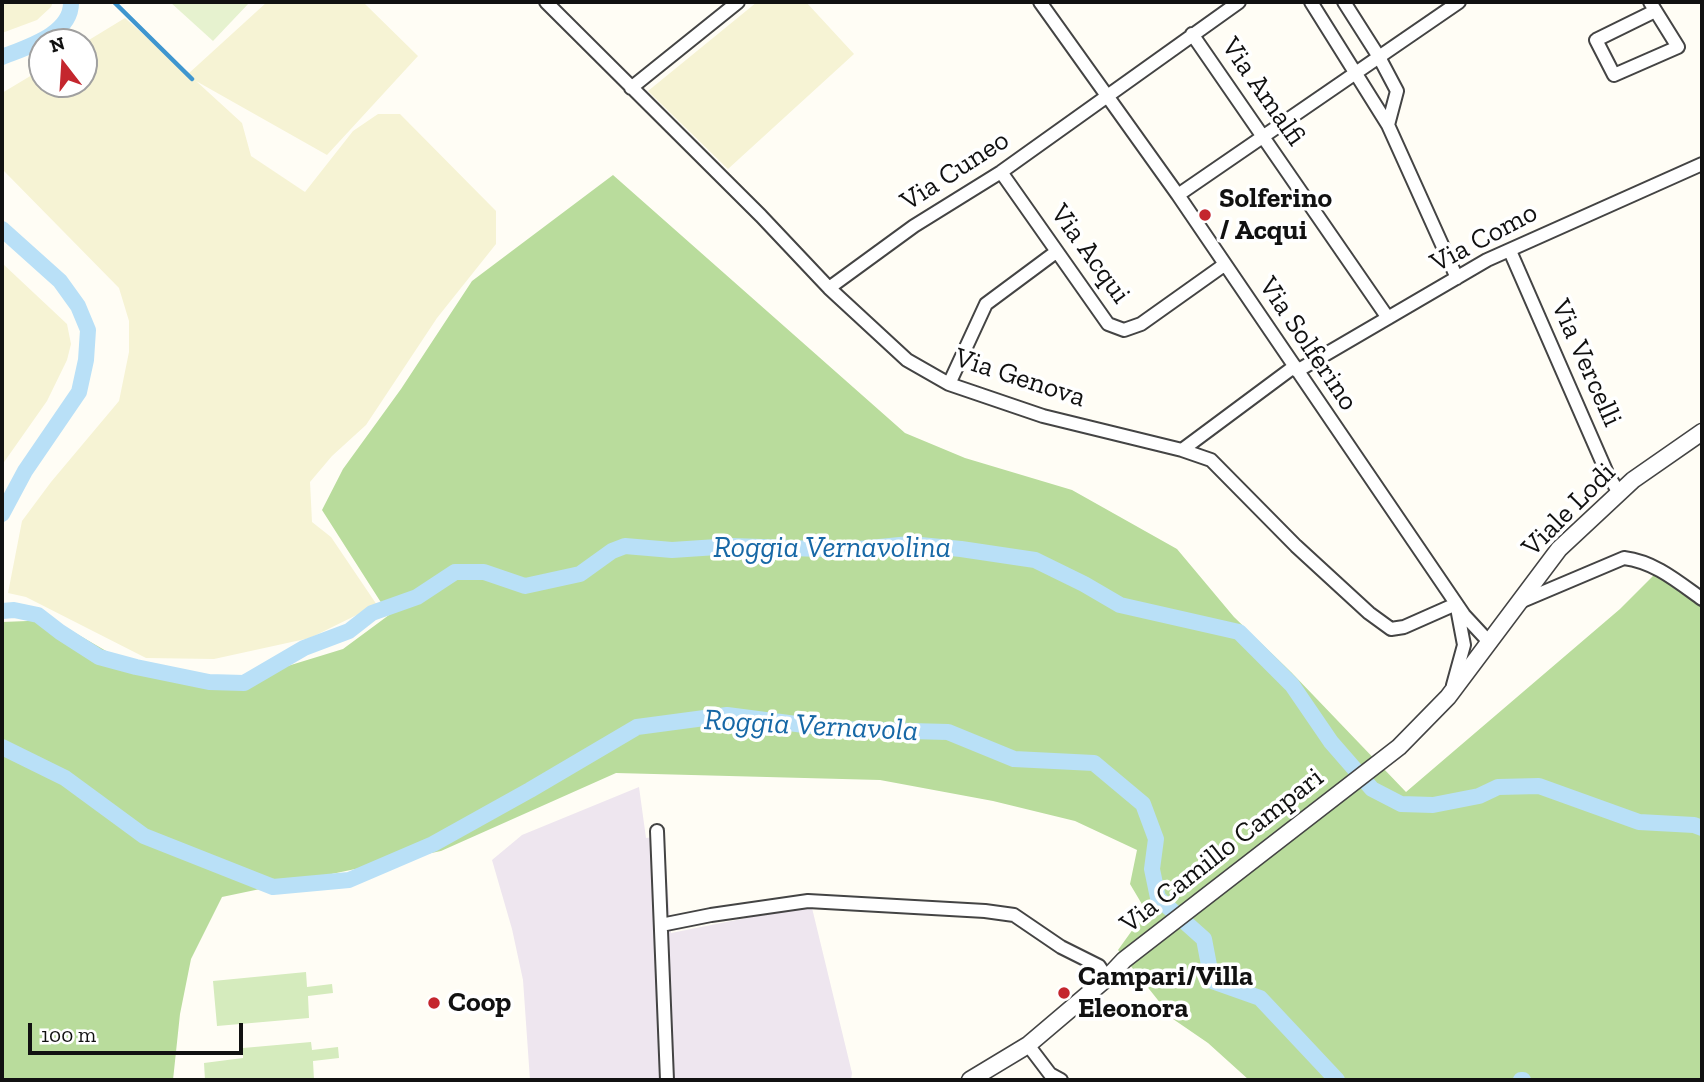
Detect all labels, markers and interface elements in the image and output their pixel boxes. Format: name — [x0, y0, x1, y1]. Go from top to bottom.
north arrow — [28, 28, 98, 98]
text: N — [47, 31, 68, 57]
street label: Via Amalfi — [1214, 31, 1312, 153]
street label: Via Cuneo — [894, 124, 1016, 218]
place label: Solferino / Acqui — [1219, 182, 1332, 248]
street label: Via Como — [1425, 196, 1543, 280]
street label: Via Acqui — [1043, 198, 1137, 310]
marker: Solferino / Acqui — [1197, 207, 1213, 223]
street label: Via Solferino — [1251, 271, 1365, 417]
street label: Via Vercelli — [1543, 294, 1629, 432]
street label: Via Genova — [950, 341, 1090, 415]
street label: Viale Lodi — [1515, 456, 1623, 564]
water label: Roggia Vernavolina — [713, 530, 951, 566]
water label: Roggia Vernavola — [703, 702, 919, 750]
street label: Via Camillo Campari — [1114, 761, 1330, 941]
place label: Campari/Villa Eleonora — [1078, 960, 1253, 1026]
marker: Campari/Villa Eleonora — [1056, 985, 1072, 1001]
place label: Coop — [448, 986, 511, 1020]
marker: Coop — [426, 995, 442, 1011]
scale bar — [32, 1009, 247, 1052]
text: 100 m — [41, 1022, 96, 1047]

